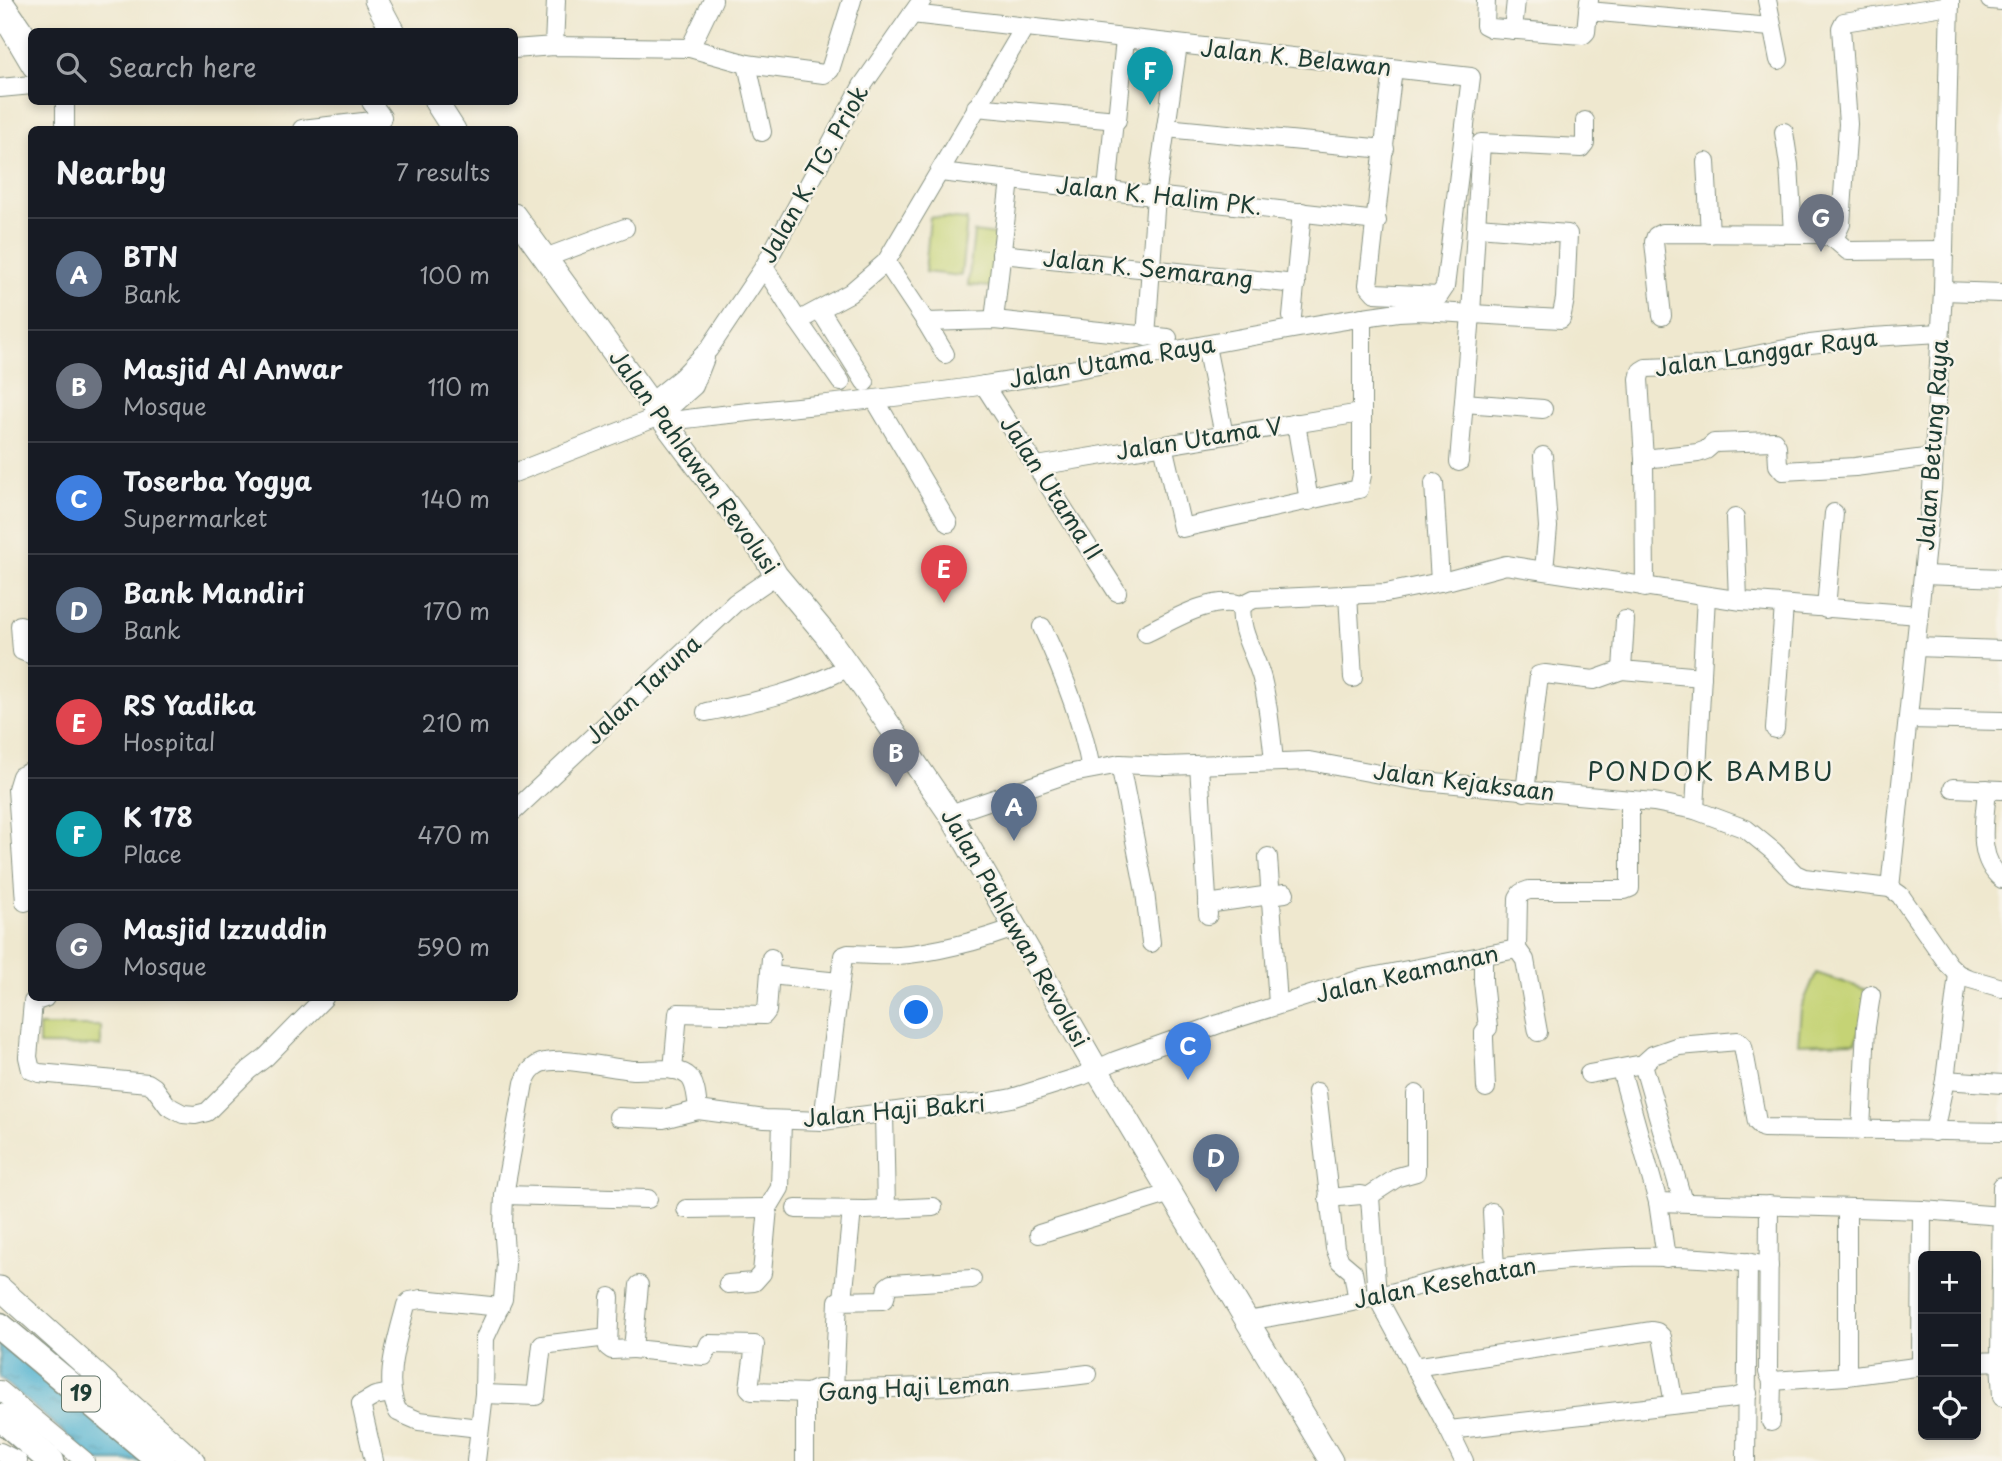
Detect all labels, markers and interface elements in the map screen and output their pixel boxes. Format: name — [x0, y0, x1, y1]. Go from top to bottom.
search box — [28, 28, 518, 105]
street label: Jalan K. Belawan — [1199, 29, 1393, 84]
text: Search here — [108, 47, 257, 86]
pin: F — [1127, 47, 1173, 105]
icon: search — [52, 48, 90, 86]
street label: Jalan K. TG. Priok — [749, 78, 876, 269]
text: Nearby — [56, 149, 166, 194]
text: 7 results — [396, 154, 490, 189]
street label: Jalan K. Halim PK. — [1054, 166, 1264, 223]
pin: G — [1798, 194, 1844, 252]
text: BTN — [123, 237, 178, 276]
street label: Jalan K. Semarang — [1041, 239, 1255, 296]
text: A — [70, 257, 88, 292]
text: 100 m — [420, 257, 490, 292]
text: Bank — [123, 276, 181, 311]
street label: Jalan Langgar Raya — [1652, 319, 1880, 384]
street label: Jalan Utama Raya — [1006, 325, 1218, 396]
street label: Jalan Betung Raya — [1907, 338, 1956, 552]
street label: Jalan Pahlawan Revolusi — [601, 341, 789, 581]
text: Masjid Al Anwar — [123, 349, 343, 388]
text: B — [71, 369, 87, 404]
text: 110 m — [428, 369, 490, 404]
text: Mosque — [123, 388, 207, 423]
street label: Jalan Utama V — [1113, 407, 1285, 468]
street label: Jalan Utama II — [992, 408, 1112, 566]
text: Toserba Yogya — [123, 461, 312, 500]
text: C — [70, 481, 88, 516]
text: 140 m — [421, 481, 490, 516]
text: Supermarket — [123, 500, 267, 535]
pin: E — [921, 545, 967, 603]
text: Bank Mandiri — [123, 573, 304, 612]
text: D — [70, 593, 88, 628]
text: 170 m — [423, 593, 490, 628]
text: Bank — [123, 612, 181, 647]
street label: Jalan Taruna — [576, 626, 708, 752]
text: RS Yadika — [123, 685, 256, 724]
text: E — [72, 705, 86, 740]
text: 210 m — [422, 705, 490, 740]
text: Hospital — [123, 724, 215, 759]
pin: B — [873, 729, 919, 787]
district label: PONDOK BAMBU — [1587, 751, 1835, 790]
street label: Jalan Kejaksaan — [1372, 752, 1557, 809]
pin: A — [991, 783, 1037, 841]
text: K 178 — [123, 797, 193, 836]
street label: Jalan Pahlawan Revolusi — [933, 801, 1099, 1053]
text: F — [72, 817, 86, 852]
text: 470 m — [417, 817, 490, 852]
text: Place — [123, 836, 182, 871]
text: Masjid Izzuddin — [123, 909, 327, 948]
text: G — [70, 929, 88, 964]
text: 590 m — [416, 929, 490, 964]
street label: Jalan Keamanan — [1312, 934, 1502, 1011]
text: Mosque — [123, 948, 207, 983]
your location — [899, 995, 933, 1029]
pin: C — [1165, 1022, 1211, 1080]
street label: Jalan Haji Bakri — [801, 1084, 986, 1135]
pin: D — [1193, 1134, 1239, 1192]
street label: Jalan Kesehatan — [1350, 1247, 1539, 1316]
map controls — [1918, 1251, 1981, 1440]
button: + — [1918, 1251, 1981, 1314]
button: − — [1918, 1314, 1981, 1377]
street label: Gang Haji Leman — [817, 1364, 1011, 1409]
road number: 19 — [62, 1376, 100, 1412]
button: locate — [1918, 1377, 1981, 1440]

